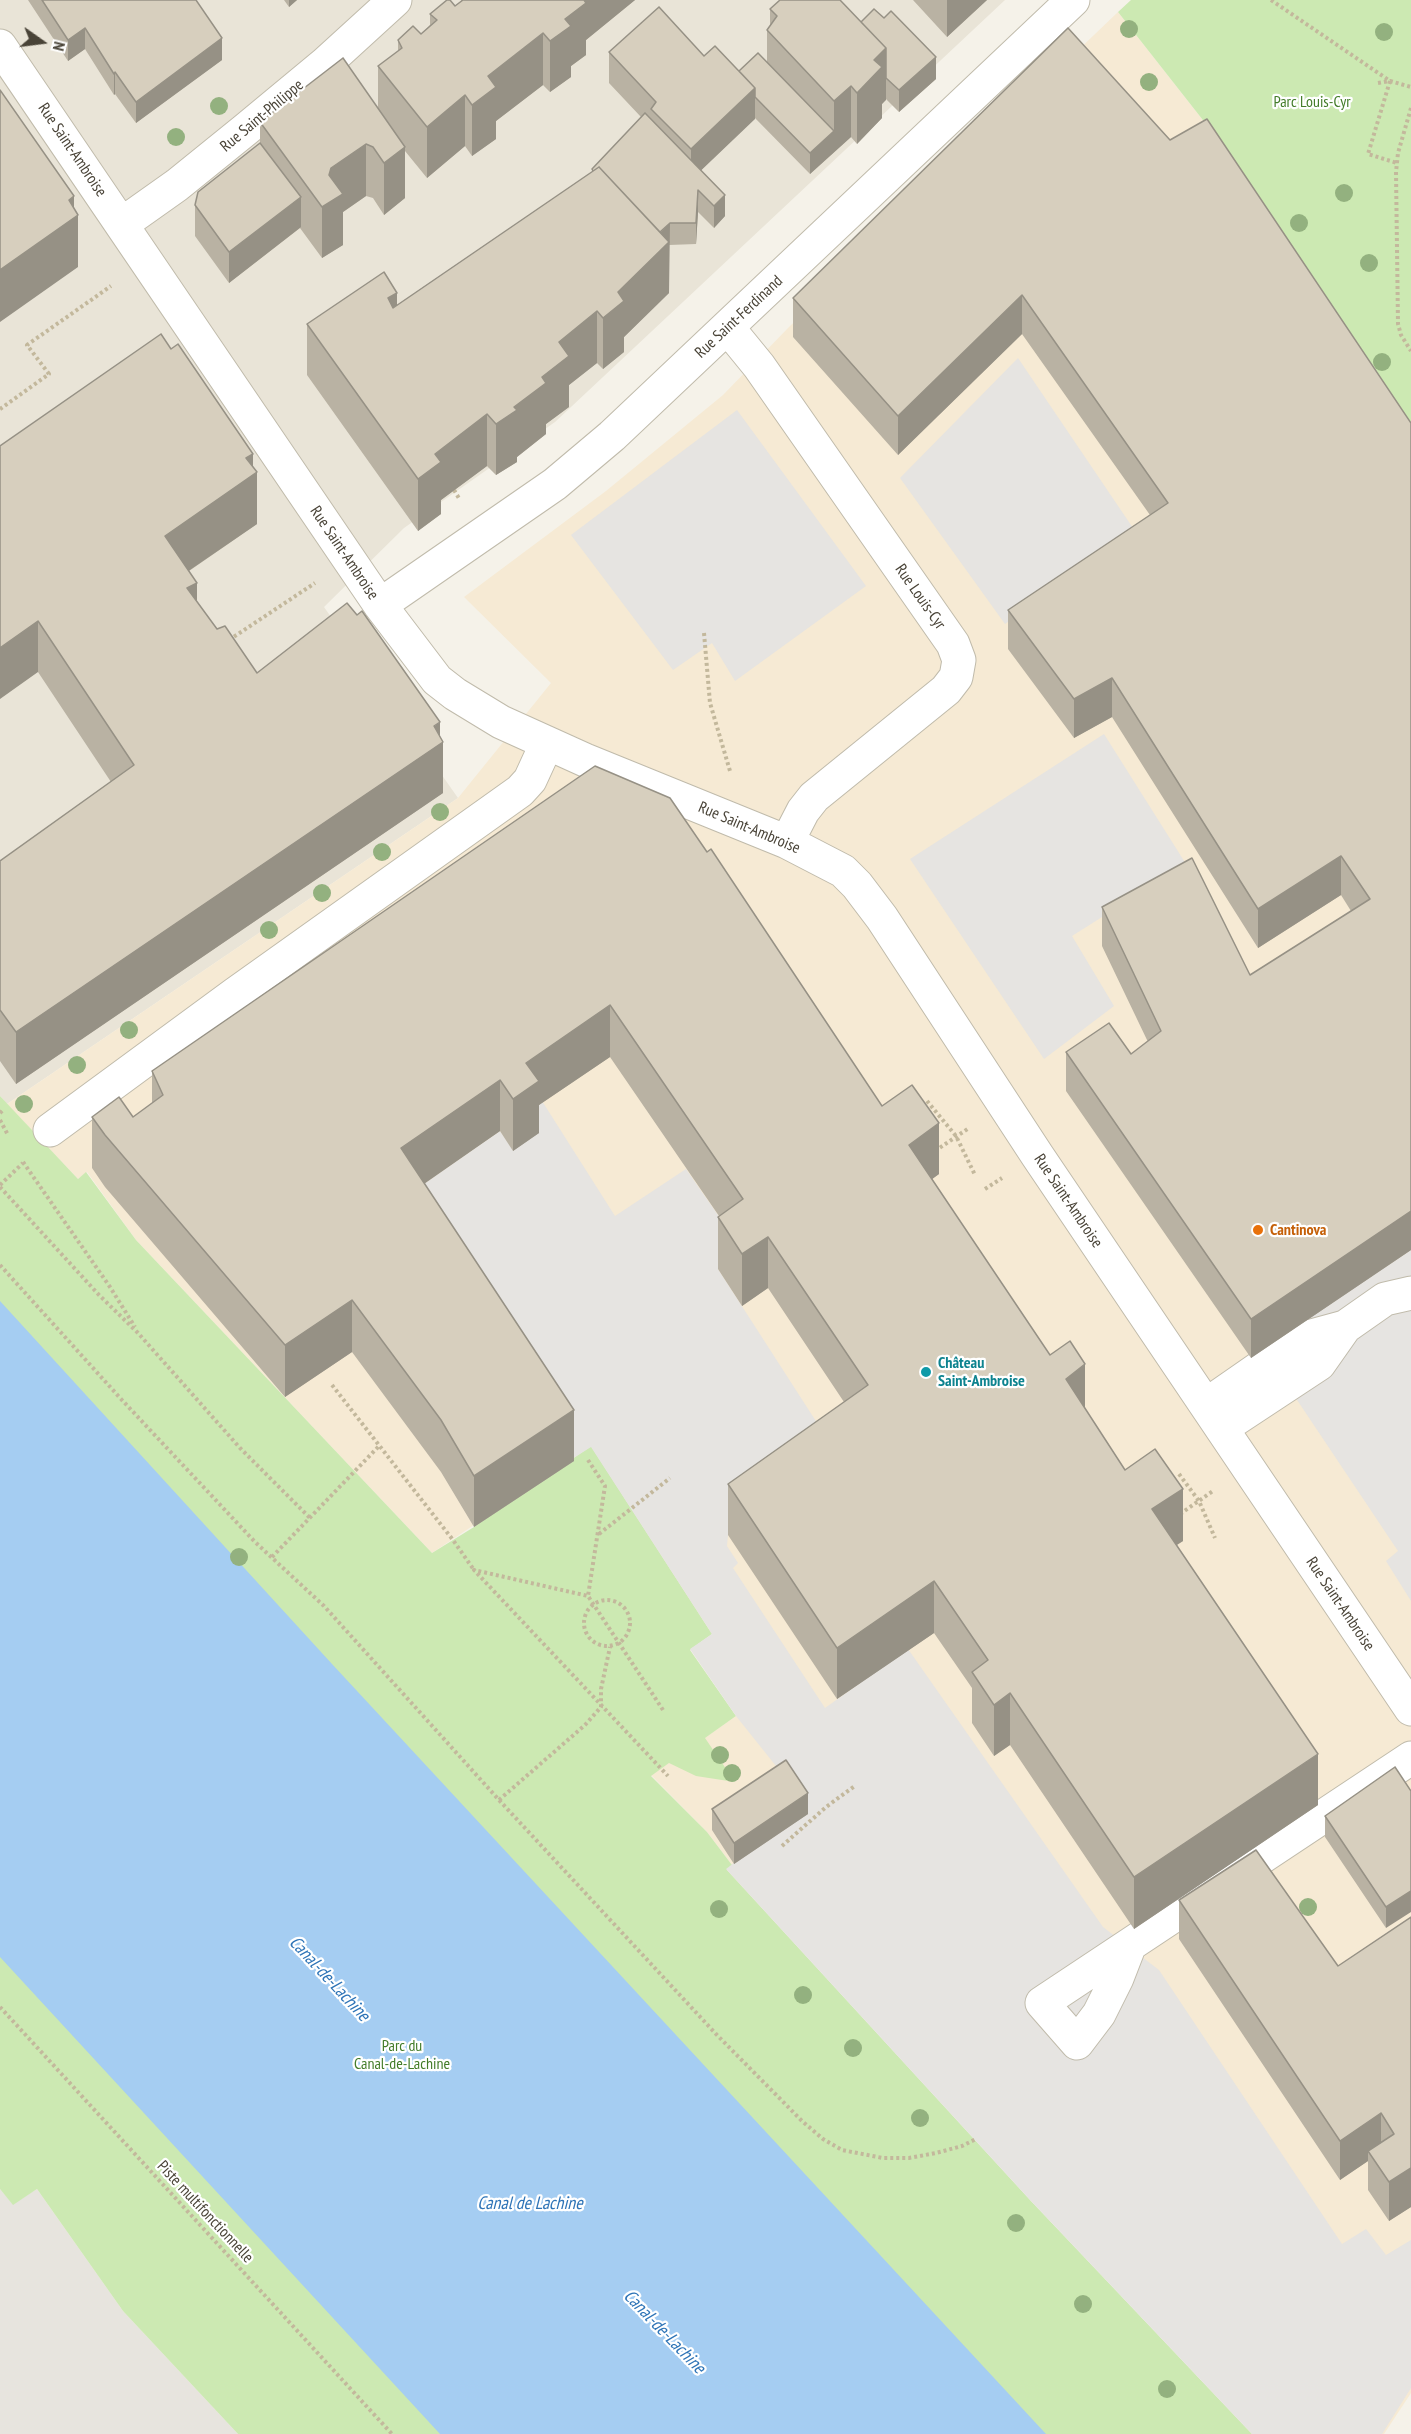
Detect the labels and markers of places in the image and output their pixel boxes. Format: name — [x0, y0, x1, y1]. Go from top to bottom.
place label: Cantinova — [1270, 1220, 1326, 1240]
marker: Cantinova — [1251, 1223, 1265, 1237]
place label: Château Saint-Ambroise — [938, 1353, 1025, 1391]
marker: Château Saint-Ambroise — [919, 1365, 933, 1379]

